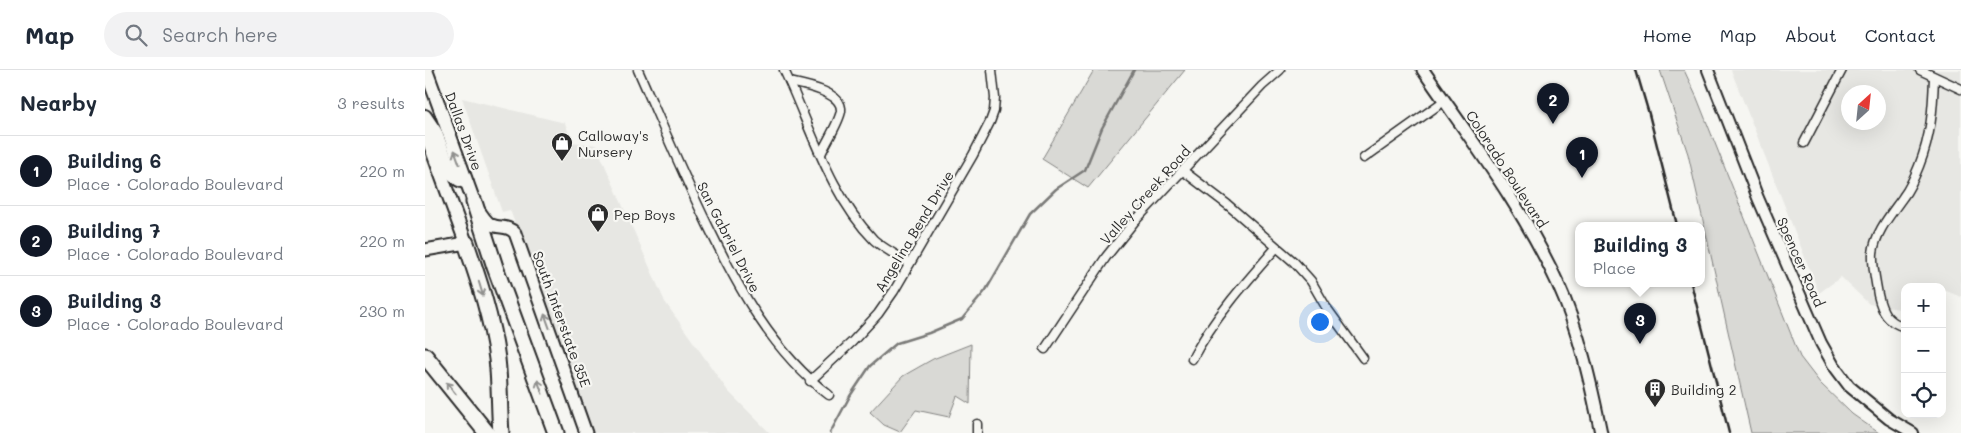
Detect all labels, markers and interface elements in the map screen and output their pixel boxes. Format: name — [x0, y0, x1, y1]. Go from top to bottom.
search box — [104, 12, 454, 57]
text: Map — [25, 19, 74, 50]
icon: search — [122, 21, 150, 49]
text: Search here — [162, 22, 278, 47]
text: Home — [1643, 23, 1692, 47]
text: Map — [1720, 23, 1756, 47]
text: About — [1784, 23, 1837, 47]
text: Contact — [1865, 23, 1936, 47]
pin: 2 — [1537, 83, 1569, 124]
north arrow — [1841, 85, 1886, 130]
text: Nearby — [20, 89, 97, 116]
street label: Dallas Drive — [441, 89, 487, 173]
text: 3 results — [337, 92, 405, 113]
street label: Colorado Boulevard — [1462, 107, 1552, 231]
place label: Calloway's Nursery — [578, 126, 649, 161]
shop icon: Calloway's Nursery — [550, 131, 574, 162]
pin: 1 — [1566, 137, 1598, 178]
street label: Valley Creek Road — [1096, 142, 1194, 248]
text: Building 6 — [67, 148, 161, 173]
one-way arrow — [452, 149, 461, 165]
text: 1 — [32, 160, 40, 181]
text: 220 m — [359, 160, 405, 181]
street label: Angelina Bend Drive — [870, 167, 958, 295]
text: Place · Colorado Boulevard — [67, 173, 283, 194]
street label: San Gabriel Drive — [693, 178, 765, 296]
shop icon: Pep Boys — [586, 202, 610, 233]
place label: Pep Boys — [614, 205, 675, 224]
street label: Spencer Road — [1773, 214, 1829, 310]
text: Building 7 — [67, 218, 160, 243]
popup — [1575, 222, 1705, 287]
text: 2 — [32, 230, 40, 251]
text: 220 m — [359, 230, 405, 251]
text: Building 3 — [1593, 232, 1687, 257]
text: Place · Colorado Boulevard — [67, 243, 283, 264]
street label: South Interstate 35E — [529, 248, 595, 390]
text: Place — [1593, 257, 1636, 278]
one-way arrow — [477, 281, 487, 297]
map controls — [1901, 283, 1946, 418]
button: + — [1901, 283, 1946, 328]
text: Building 3 — [67, 288, 161, 313]
text: 3 — [31, 300, 41, 321]
text: 230 m — [359, 300, 405, 321]
pin: 3 — [1624, 303, 1656, 344]
your location — [1307, 309, 1333, 335]
text: Place · Colorado Boulevard — [67, 313, 283, 334]
one-way arrow — [541, 313, 551, 329]
button: − — [1901, 328, 1946, 373]
button: locate — [1901, 373, 1946, 418]
building icon: Building 2 — [1643, 377, 1667, 408]
one-way arrow — [535, 380, 544, 395]
place label: Building 2 — [1671, 380, 1736, 399]
one-way arrow — [446, 381, 457, 394]

